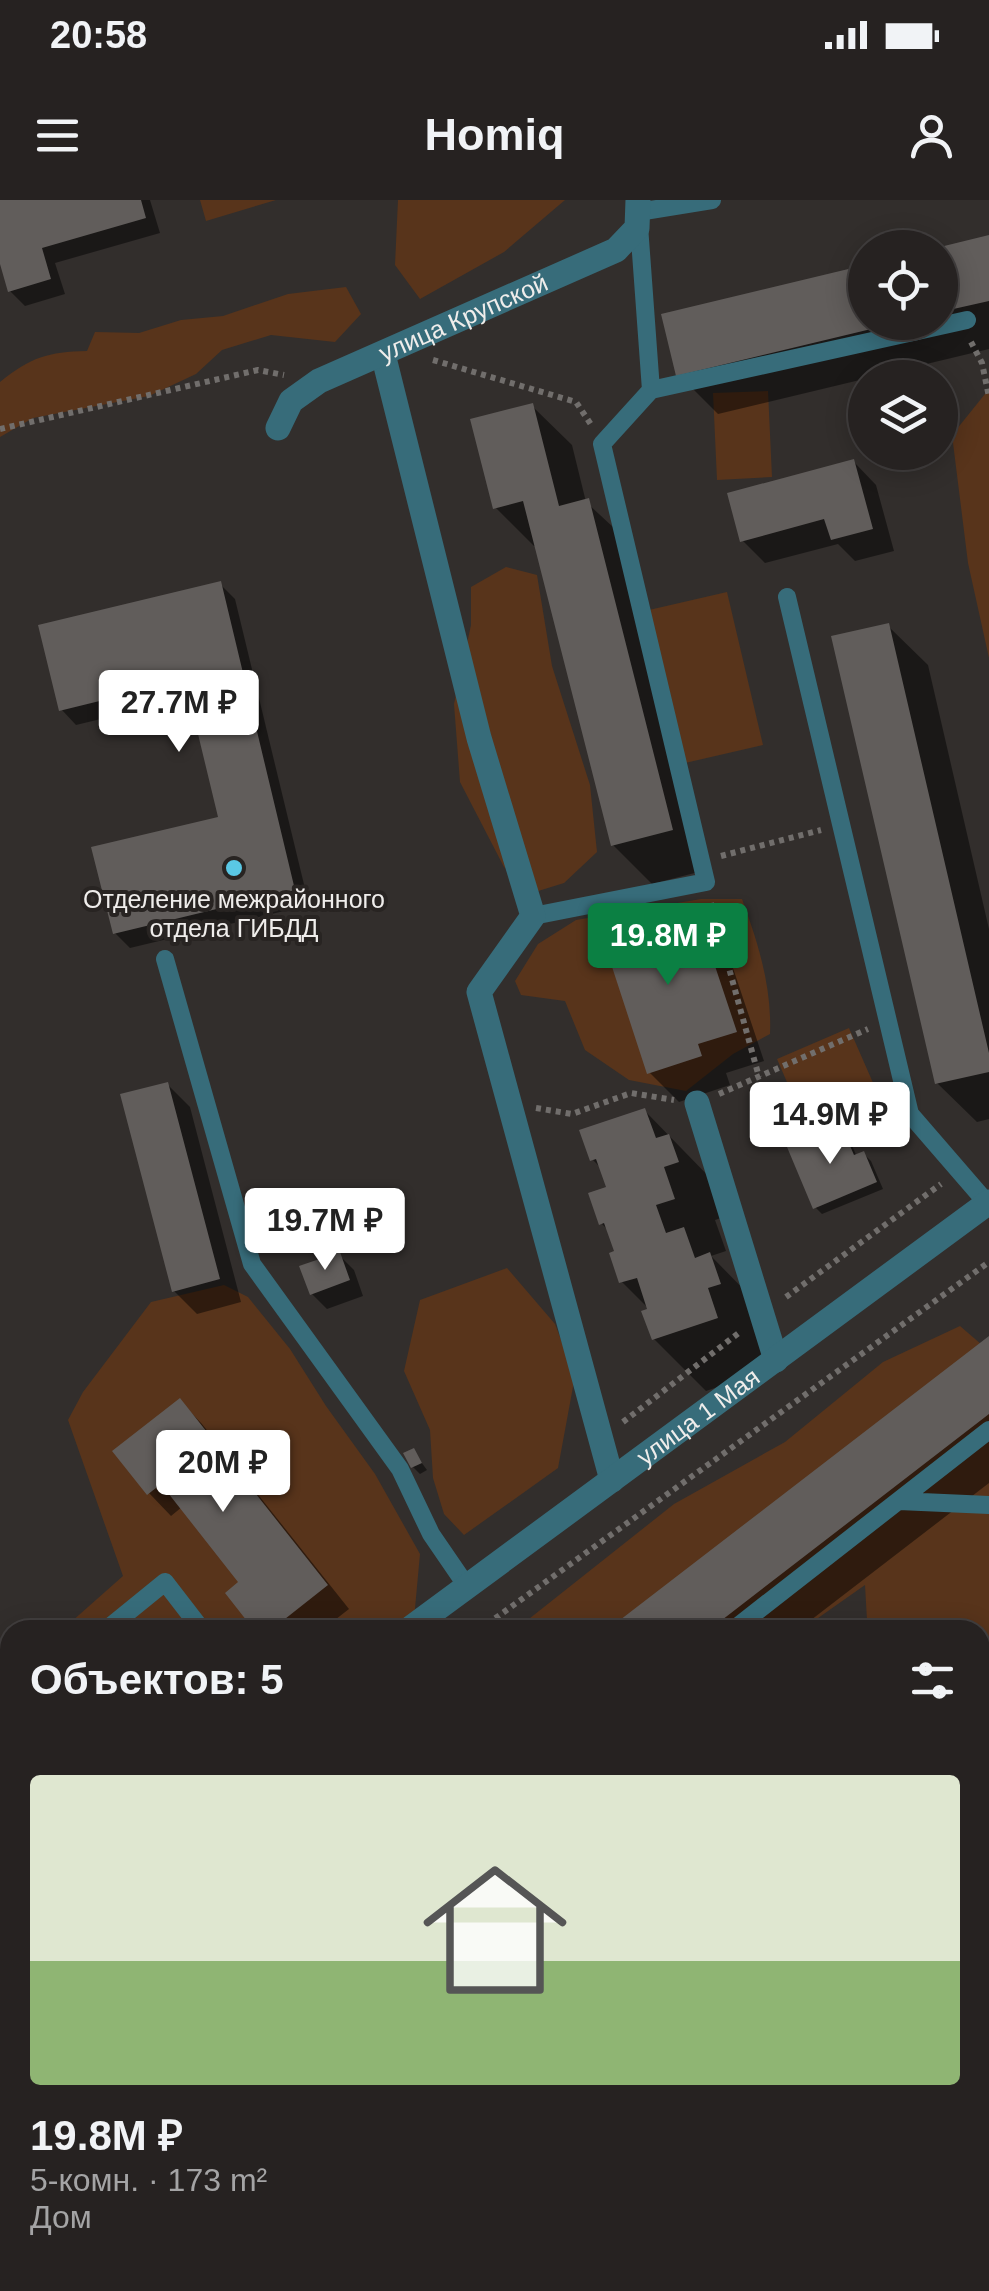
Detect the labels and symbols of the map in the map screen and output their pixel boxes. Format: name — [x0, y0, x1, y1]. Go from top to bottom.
street label: улица Крупской — [375, 268, 552, 367]
pin: 27.7M ₽ — [87, 670, 271, 755]
marker: Отделение межрайонного отдела ГИБДД — [223, 857, 245, 879]
place label: Отделение межрайонного отдела ГИБДД — [83, 885, 385, 942]
pin: 19.8M ₽ — [576, 903, 760, 988]
pin: 14.9M ₽ — [738, 1082, 922, 1167]
pin: 19.7M ₽ — [233, 1188, 417, 1273]
street label: улица 1 Мая — [631, 1362, 765, 1471]
pin: 20M ₽ — [153, 1430, 293, 1515]

